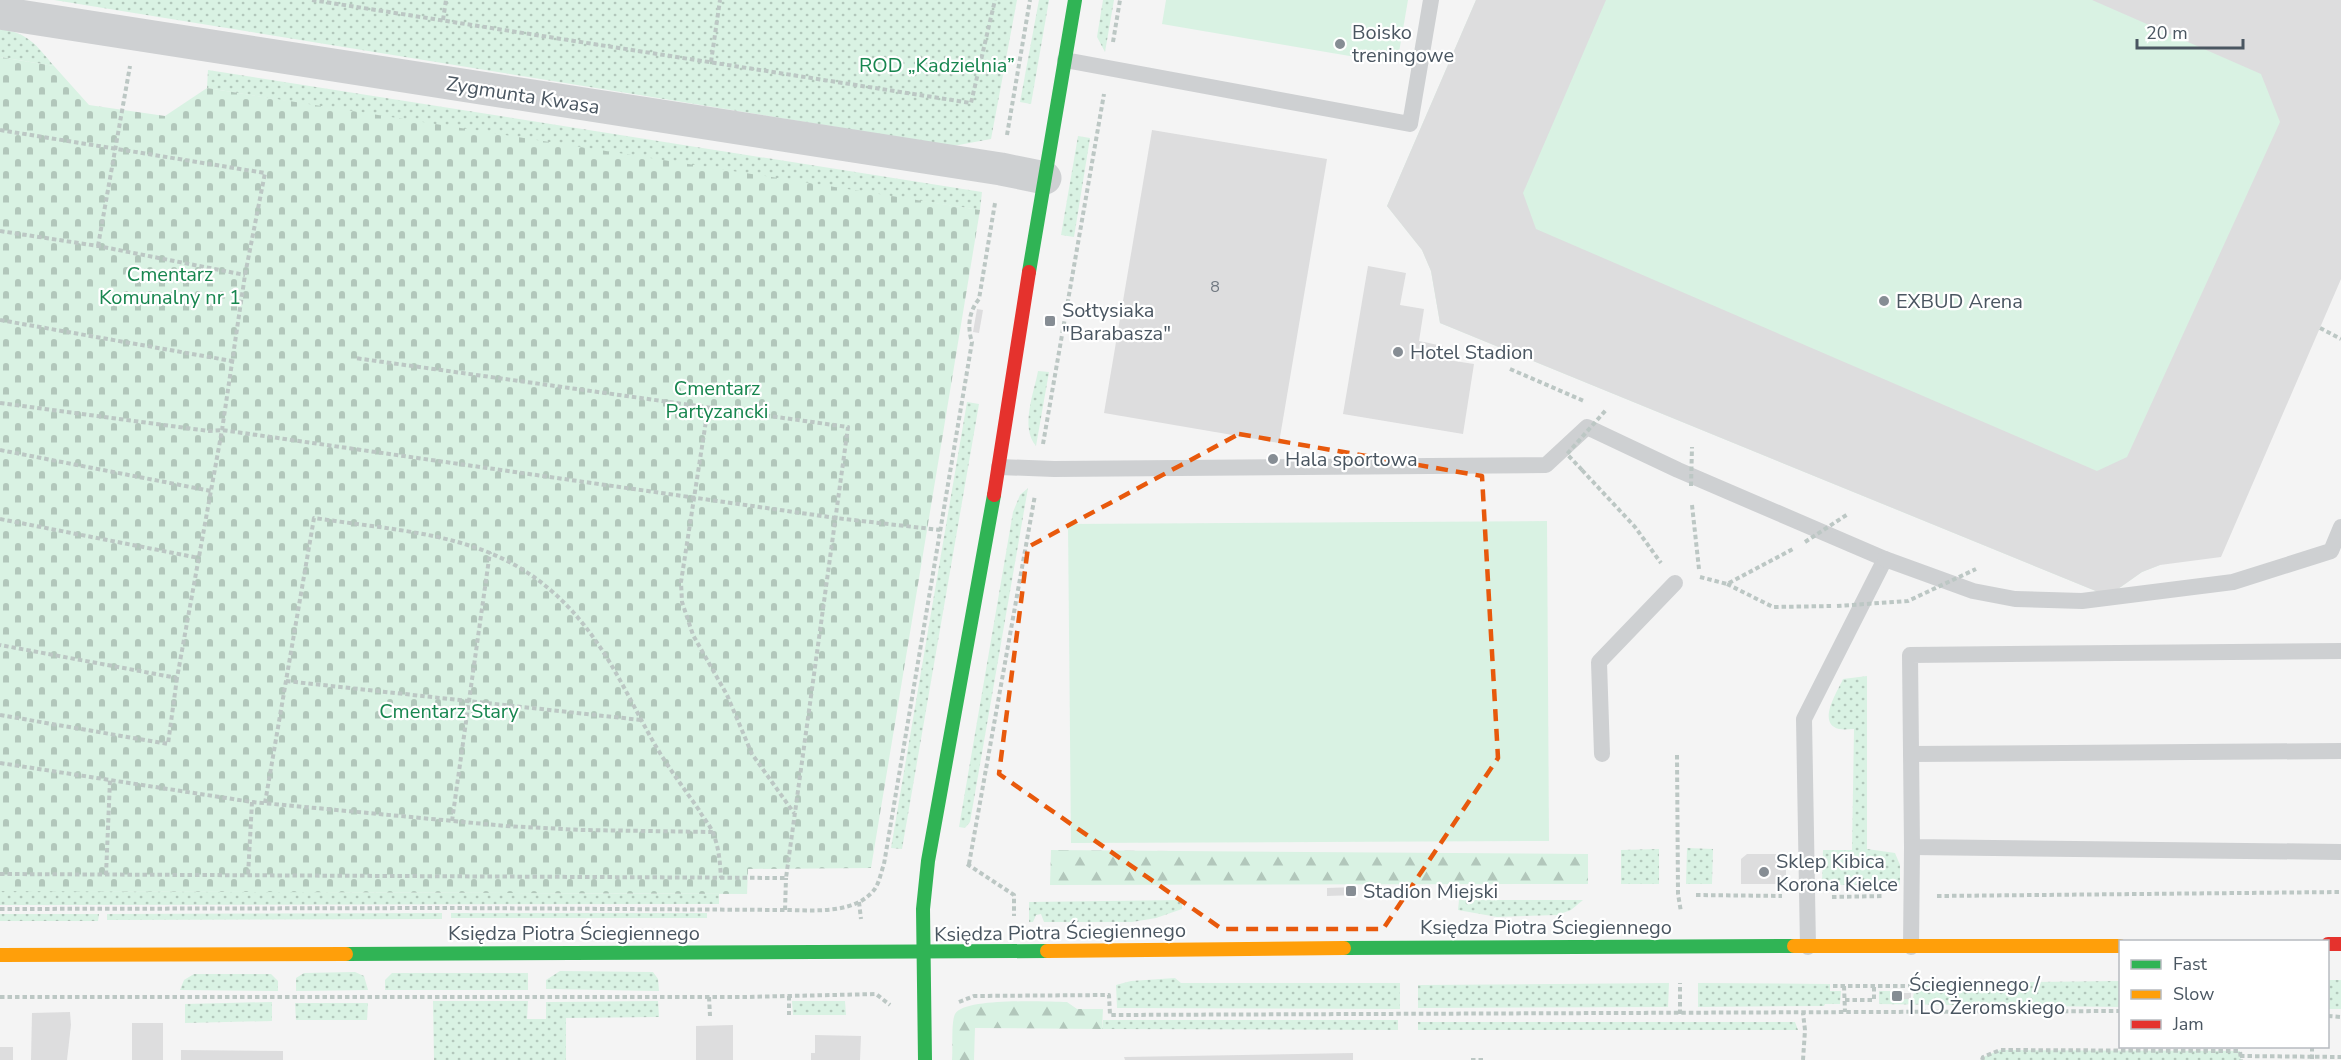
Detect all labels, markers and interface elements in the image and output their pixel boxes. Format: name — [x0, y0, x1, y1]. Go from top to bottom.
scale bar — [2137, 12, 2244, 50]
place label: Boisko treningowe — [1352, 19, 1454, 69]
text: 20 m — [2146, 21, 2188, 45]
marker: Boisko treningowe — [1333, 37, 1347, 51]
park label: ROD „Kadzielnia” — [859, 52, 1015, 79]
street label: Zygmunta Kwasa — [444, 70, 602, 121]
park label: Cmentarz Komunalny nr 1 — [99, 261, 241, 311]
house number: 8 — [1210, 276, 1220, 298]
place label: EXBUD Arena — [1896, 288, 2023, 315]
marker: EXBUD Arena — [1877, 294, 1891, 308]
place label: Sołtysiaka "Barabasza" — [1062, 297, 1171, 347]
marker: Sołtysiaka "Barabasza" — [1043, 314, 1057, 328]
place label: Hotel Stadion — [1410, 339, 1533, 366]
marker: Hotel Stadion — [1391, 345, 1405, 359]
park label: Cmentarz Partyzancki — [666, 375, 768, 425]
place label: Hala sportowa — [1285, 446, 1418, 473]
marker: Hala sportowa — [1266, 452, 1280, 466]
park label: Cmentarz Stary — [379, 698, 520, 725]
place label: Sklep Kibica Korona Kielce — [1776, 848, 1898, 898]
marker: Sklep Kibica Korona Kielce — [1757, 865, 1771, 879]
place label: Stadion Miejski — [1363, 878, 1498, 905]
marker: Stadion Miejski — [1344, 884, 1358, 898]
street label: Księdza Piotra Ściegiennego — [1420, 914, 1672, 941]
street label: Księdza Piotra Ściegiennego — [934, 917, 1186, 948]
street label: Księdza Piotra Ściegiennego — [448, 920, 700, 947]
legend — [2119, 940, 2329, 1048]
text: Fast — [2173, 952, 2208, 976]
place label: Ściegiennego / I LO Żeromskiego — [1909, 971, 2065, 1021]
text: Slow — [2173, 982, 2214, 1006]
marker: Ściegiennego / I LO Żeromskiego — [1890, 989, 1904, 1003]
text: Jam — [2172, 1012, 2204, 1036]

